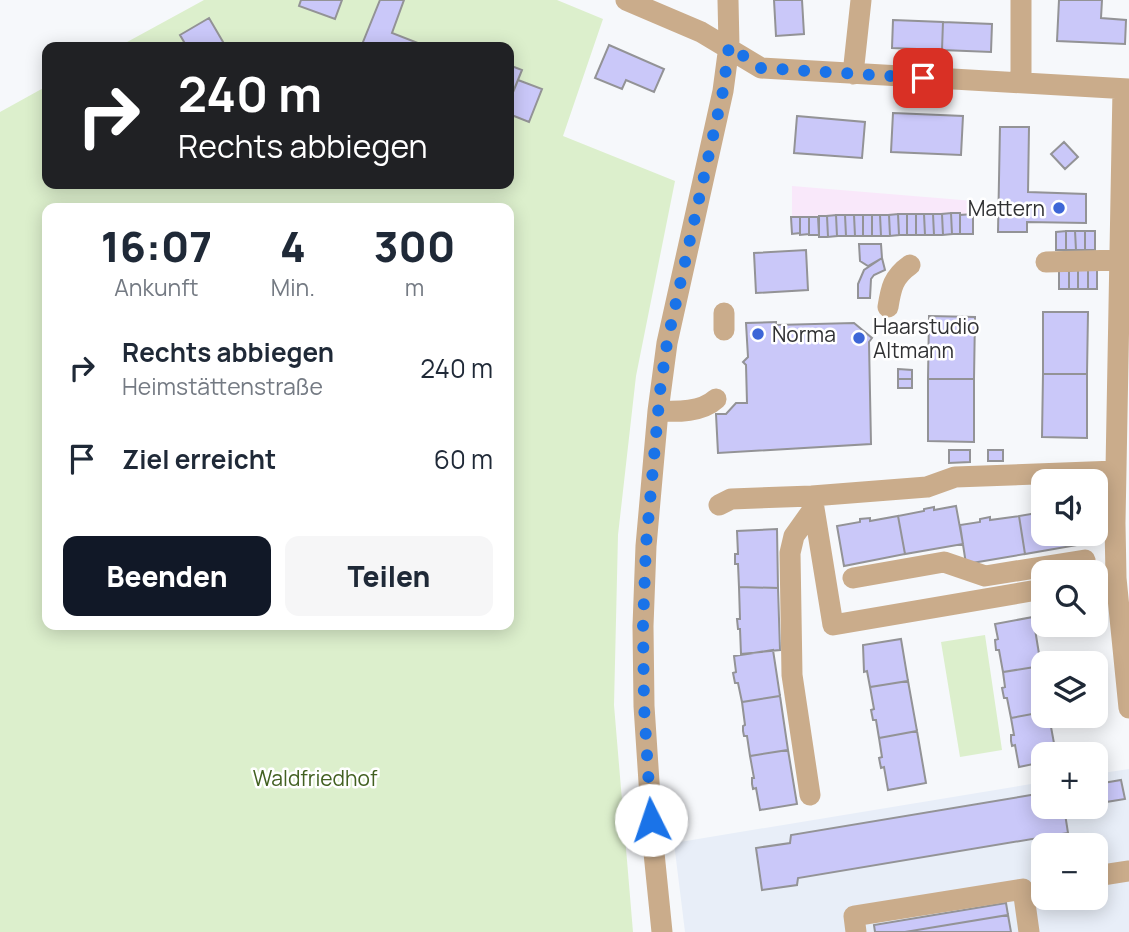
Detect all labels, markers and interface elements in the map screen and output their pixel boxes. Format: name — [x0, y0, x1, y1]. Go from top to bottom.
pin — [893, 48, 953, 108]
icon: arrive — [904, 59, 942, 97]
text: 240 m — [178, 60, 322, 127]
icon: right — [63, 70, 154, 161]
text: Rechts abbiegen — [178, 124, 428, 168]
place label: Mattern — [968, 194, 1045, 222]
marker: Mattern — [1051, 200, 1067, 216]
text: 16:07 — [101, 217, 212, 275]
text: 4 — [280, 217, 306, 275]
text: 300 — [374, 217, 455, 275]
text: Ankunft — [114, 271, 199, 303]
text: Min. — [271, 271, 315, 303]
text: m — [405, 271, 424, 303]
place label: Haarstudio Altmann — [873, 312, 980, 364]
place label: Norma — [772, 320, 836, 348]
marker: Norma — [750, 326, 766, 342]
marker: Haarstudio Altmann — [851, 330, 867, 346]
text: Rechts abbiegen — [122, 334, 334, 370]
icon: right — [63, 349, 101, 387]
text: 240 m — [420, 350, 493, 386]
text: Heimstättenstraße — [122, 370, 323, 402]
icon: arrive — [63, 440, 101, 478]
text: Ziel erreicht — [122, 441, 276, 477]
text: 60 m — [434, 441, 493, 477]
map controls — [1031, 469, 1108, 910]
button: sound — [1031, 469, 1108, 546]
button: Beenden — [63, 536, 271, 616]
button: Teilen — [285, 536, 493, 616]
button: search — [1031, 560, 1108, 637]
button: layers — [1031, 651, 1108, 728]
button: + — [1031, 742, 1108, 819]
park label: Waldfriedhof — [253, 764, 378, 792]
position arrow — [614, 783, 688, 857]
button: − — [1031, 833, 1108, 910]

